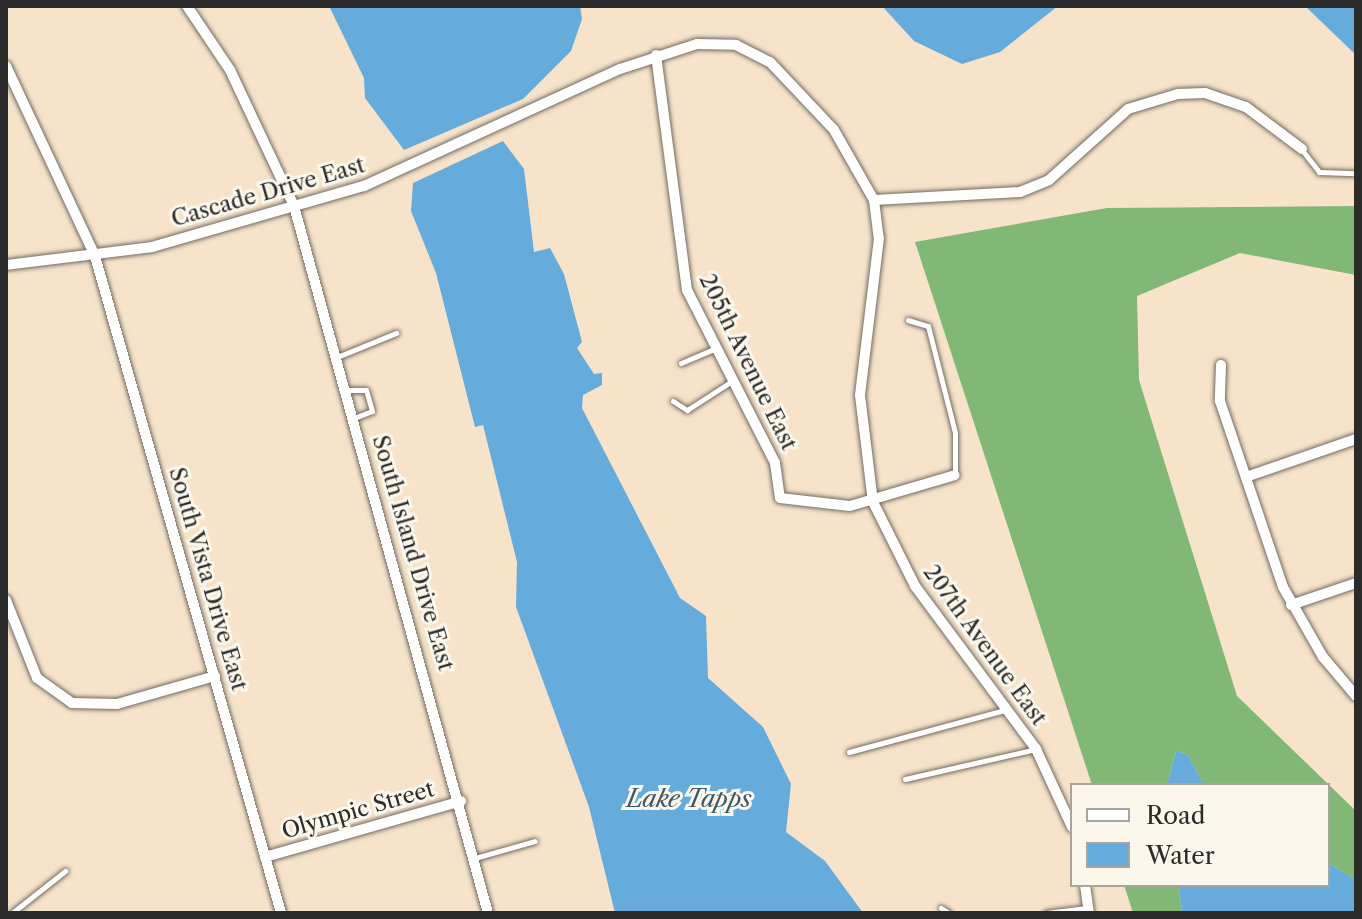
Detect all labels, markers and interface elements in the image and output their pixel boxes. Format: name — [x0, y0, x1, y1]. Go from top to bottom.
street label: Cascade Drive East — [168, 152, 368, 232]
street label: 205th Avenue East — [694, 269, 802, 455]
street label: South Island Drive East — [367, 432, 459, 674]
street label: South Vista Drive East — [163, 464, 253, 694]
street label: 207th Avenue East — [918, 559, 1052, 731]
street label: Olympic Street — [279, 776, 437, 844]
legend — [1070, 783, 1330, 887]
water label: Lake Tapps — [627, 785, 751, 813]
text: Road — [1146, 801, 1205, 830]
text: Water — [1146, 841, 1215, 870]

